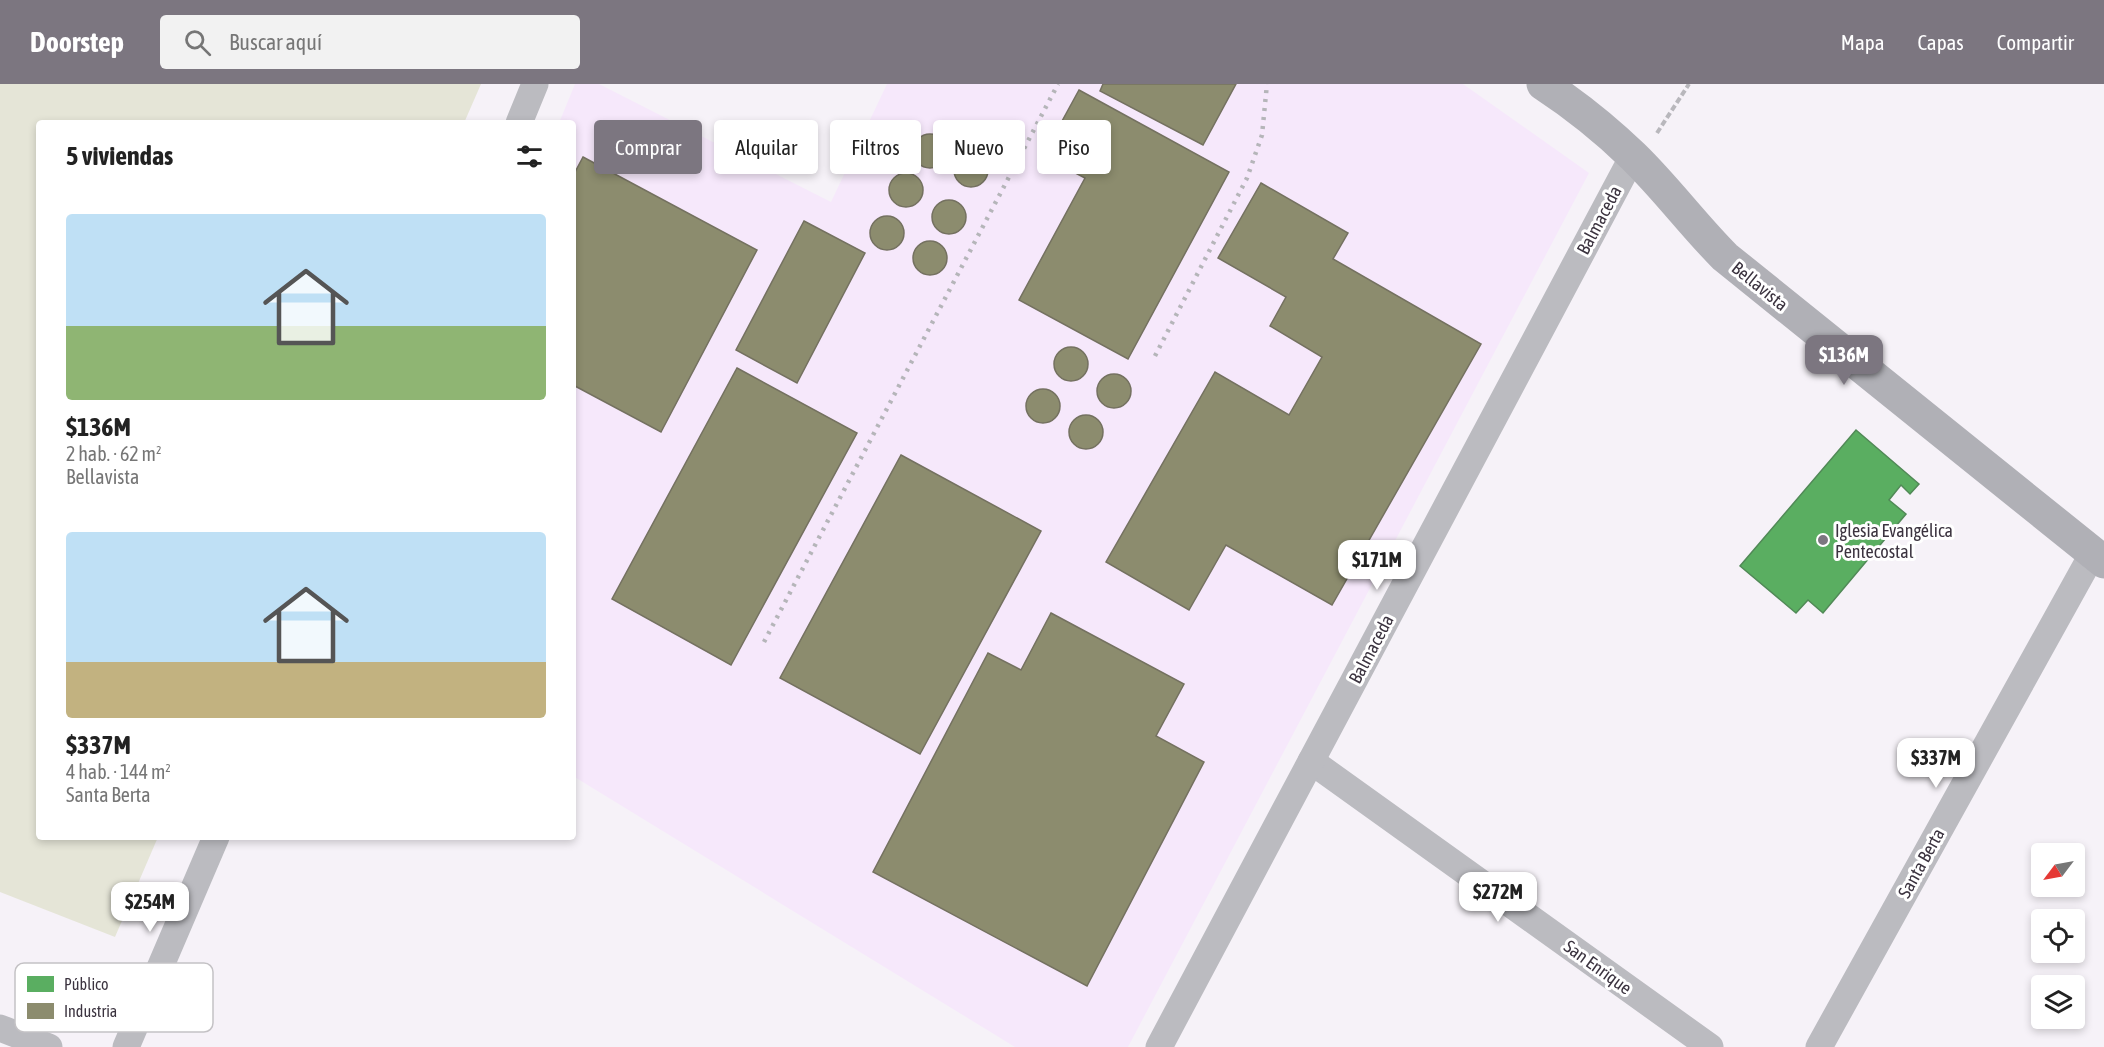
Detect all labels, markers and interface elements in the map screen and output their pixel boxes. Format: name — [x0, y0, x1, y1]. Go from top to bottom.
search box — [160, 15, 580, 69]
text: Doorstep — [30, 26, 124, 58]
icon: search — [181, 26, 214, 59]
text: Buscar aquí — [229, 29, 322, 55]
text: Mapa — [1841, 30, 1884, 54]
text: Capas — [1917, 30, 1964, 54]
text: Compartir — [1997, 30, 2074, 54]
chip: Comprar — [594, 120, 702, 174]
chip: Alquilar — [714, 120, 818, 174]
chip: Filtros — [830, 120, 921, 174]
chip: Nuevo — [933, 120, 1025, 174]
chip: Piso — [1037, 120, 1111, 174]
icon: filters — [513, 140, 546, 173]
text: 5 viviendas — [66, 141, 173, 171]
street label: Balmaceda — [1572, 182, 1626, 258]
icon: home — [252, 253, 360, 361]
street label: Bellavista — [1728, 257, 1792, 315]
pin: $136M — [1802, 335, 1886, 386]
text: $136M — [1819, 343, 1869, 366]
text: $136M — [66, 412, 131, 442]
text: 2 hab. · 62 m² — [66, 442, 161, 465]
text: Bellavista — [66, 465, 139, 488]
place label: Iglesia Evangélica Pentecostal — [1835, 520, 1953, 562]
marker: Iglesia Evangélica Pentecostal — [1816, 533, 1830, 547]
pin: $171M — [1335, 540, 1419, 591]
text: $171M — [1352, 548, 1402, 571]
icon: home — [252, 571, 360, 679]
street label: Balmaceda — [1344, 611, 1398, 687]
text: $337M — [66, 730, 131, 760]
pin: $337M — [1894, 738, 1978, 789]
text: $337M — [1911, 746, 1961, 769]
text: 4 hab. · 144 m² — [66, 760, 171, 783]
text: Santa Berta — [66, 783, 151, 806]
street label: Santa Berta — [1893, 825, 1949, 901]
north arrow — [2031, 843, 2085, 897]
map controls — [2031, 843, 2085, 1029]
pin: $272M — [1456, 872, 1540, 923]
text: $272M — [1473, 880, 1523, 903]
pin: $254M — [108, 882, 192, 933]
text: $254M — [125, 890, 175, 913]
button: locate — [2031, 909, 2085, 963]
street label: San Enrique — [1560, 935, 1636, 999]
legend — [15, 963, 213, 1032]
text: Público — [64, 975, 109, 993]
button: layers — [2031, 975, 2085, 1029]
text: Industria — [64, 1002, 117, 1020]

